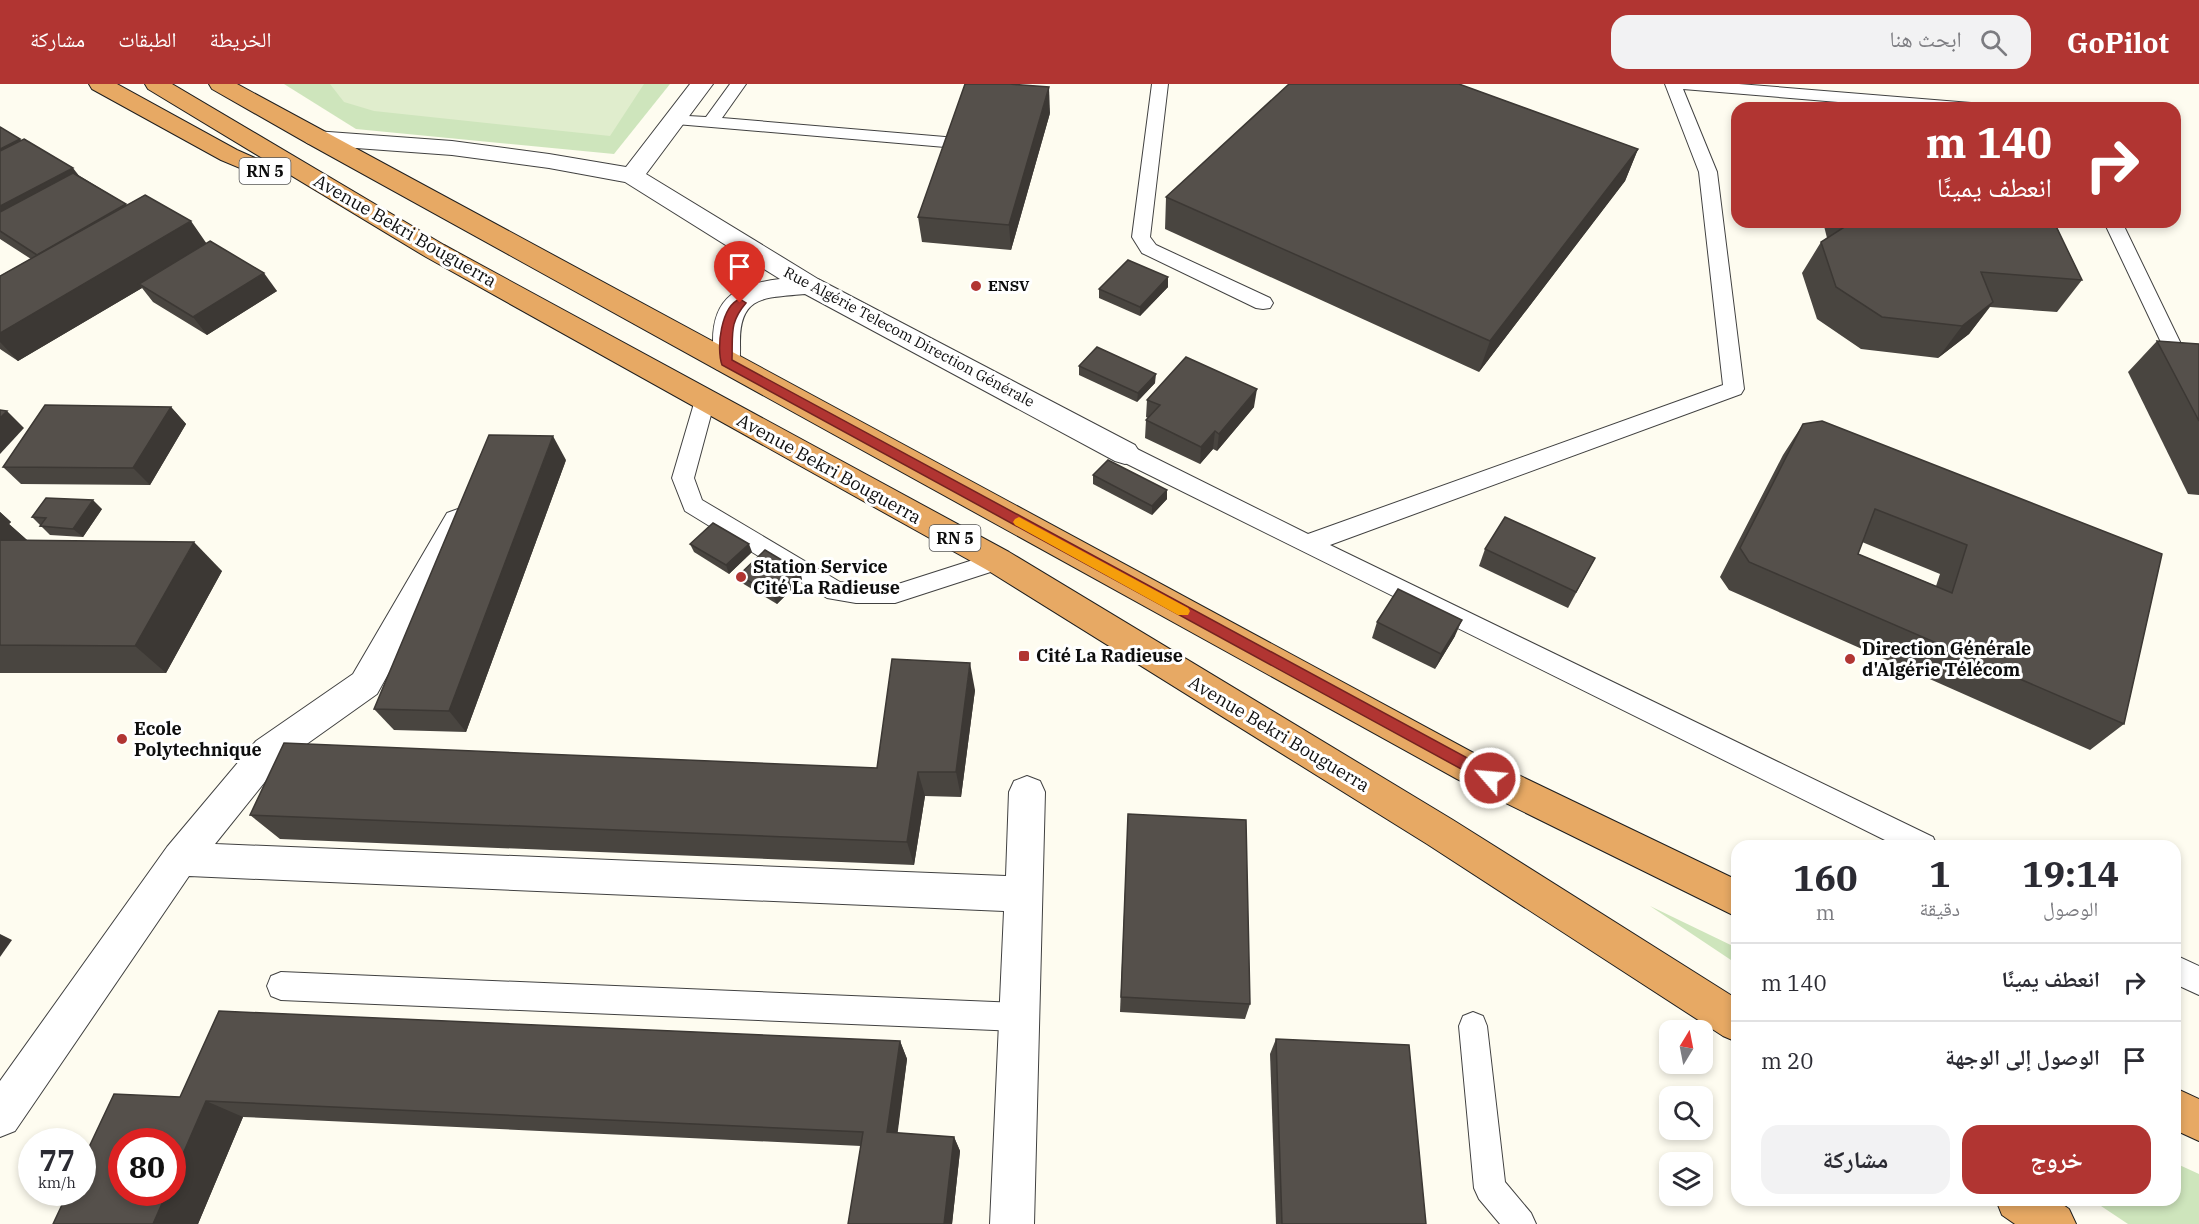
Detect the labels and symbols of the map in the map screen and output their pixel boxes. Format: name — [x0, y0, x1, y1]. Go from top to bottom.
road number: RN 5 — [240, 158, 290, 184]
street label: Avenue Bekri Bouguerra — [310, 169, 501, 292]
pin — [714, 241, 765, 303]
street label: Rue Algérie Telecom Direction Générale — [781, 262, 1038, 411]
place label: ENSV — [988, 276, 1030, 295]
marker: ENSV — [969, 279, 983, 293]
street label: Avenue Bekri Bouguerra — [733, 408, 926, 529]
road number: RN 5 — [930, 525, 980, 551]
place label: Station Service Cité La Radieuse — [753, 555, 900, 599]
marker: Station Service Cité La Radieuse — [734, 570, 748, 584]
place label: Direction Générale d'Algérie Télécom — [1862, 637, 2031, 681]
place label: Cité La Radieuse — [1036, 644, 1183, 667]
marker: Cité La Radieuse — [1017, 649, 1031, 663]
marker: Direction Générale d'Algérie Télécom — [1843, 652, 1857, 666]
street label: Avenue Bekri Bouguerra — [1185, 670, 1374, 797]
place label: Ecole Polytechnique — [134, 717, 262, 761]
marker: Ecole Polytechnique — [115, 732, 129, 746]
position arrow — [1458, 746, 1522, 810]
north arrow — [1659, 1020, 1713, 1074]
speed limit sign: 80 — [108, 1128, 186, 1206]

